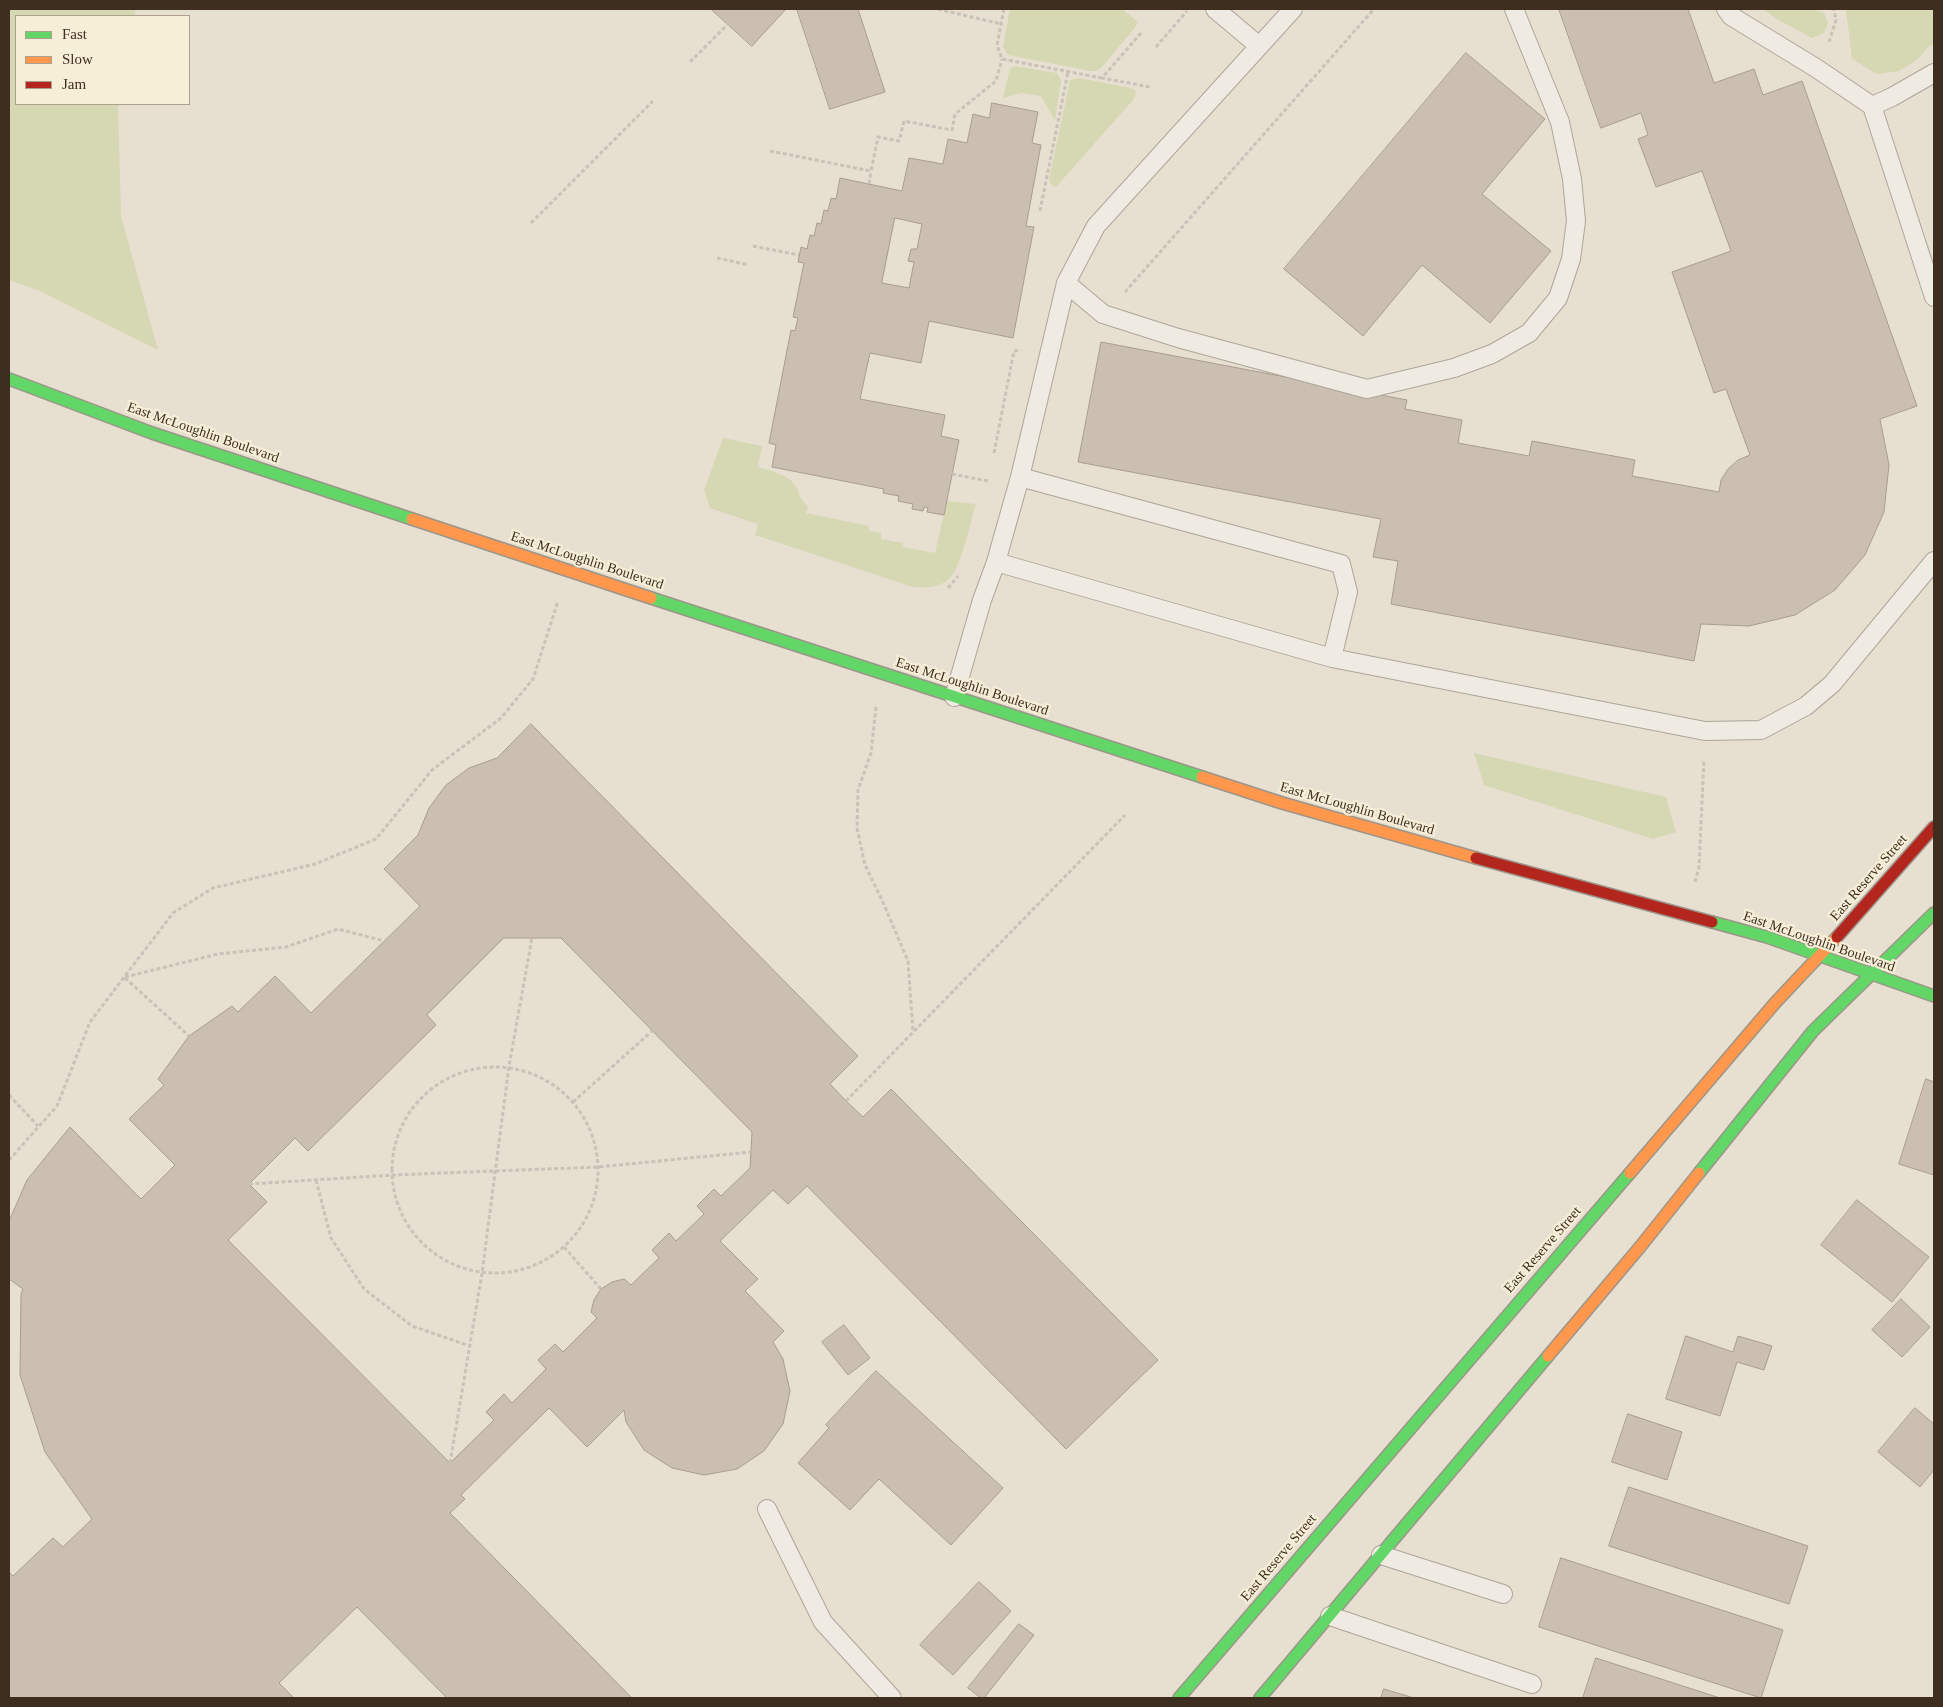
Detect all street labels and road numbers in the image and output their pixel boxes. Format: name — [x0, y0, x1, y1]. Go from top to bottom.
street label: East McLoughlin Boulevard — [125, 399, 281, 467]
street label: East McLoughlin Boulevard — [509, 528, 665, 594]
street label: East McLoughlin Boulevard — [894, 654, 1050, 720]
street label: East McLoughlin Boulevard — [1278, 779, 1436, 839]
street label: East Reserve Street — [1827, 831, 1911, 925]
street label: East McLoughlin Boulevard — [1741, 908, 1897, 976]
street label: East Reserve Street — [1501, 1203, 1585, 1297]
street label: East Reserve Street — [1238, 1511, 1320, 1605]

